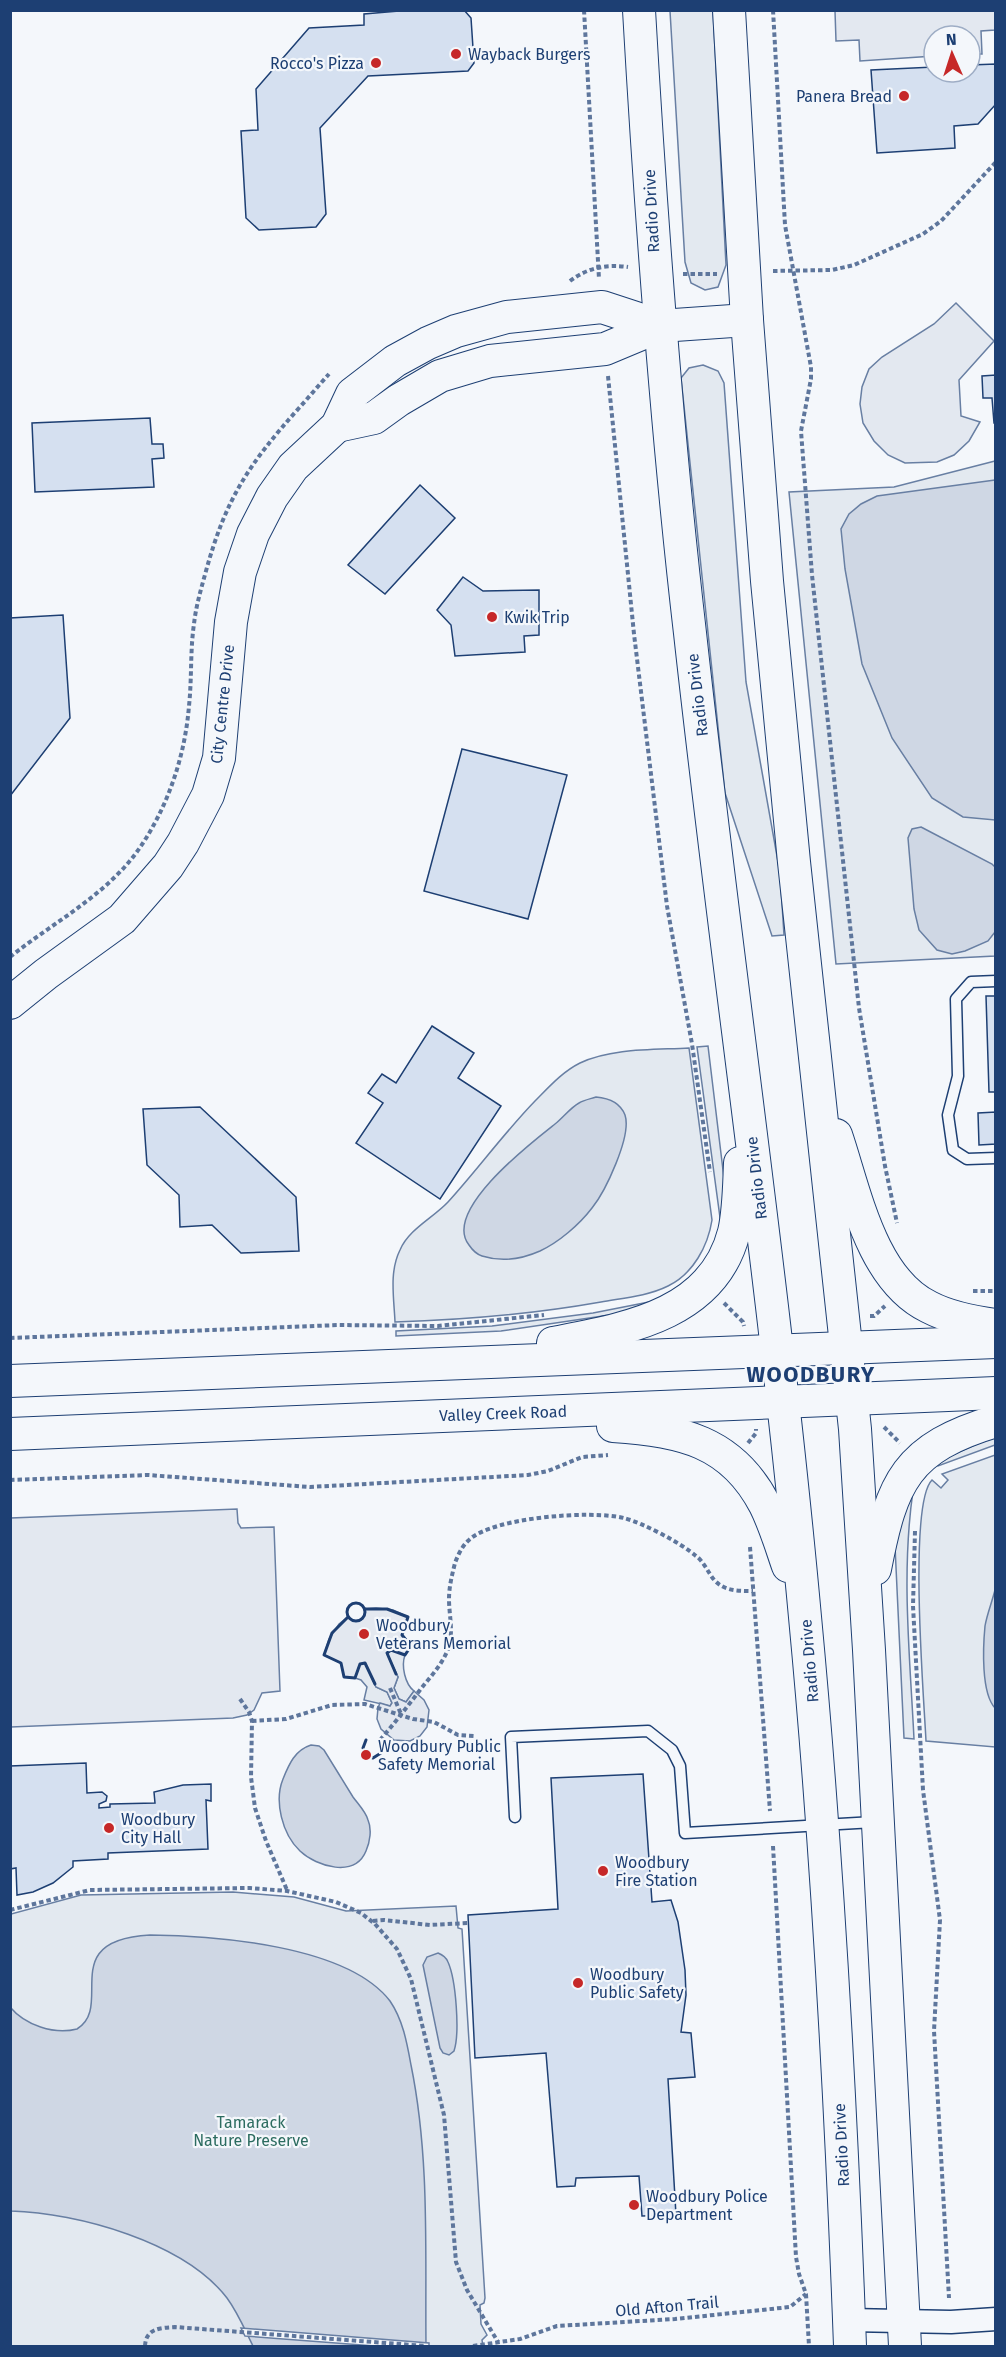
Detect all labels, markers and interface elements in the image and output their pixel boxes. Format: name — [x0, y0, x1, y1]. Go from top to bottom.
north arrow — [922, 24, 982, 84]
text: N — [945, 30, 957, 49]
place label: Wayback Burgers — [468, 45, 590, 64]
marker: Wayback Burgers — [449, 47, 463, 61]
place label: Rocco's Pizza — [270, 54, 364, 73]
marker: Rocco's Pizza — [369, 56, 383, 70]
place label: Panera Bread — [796, 87, 892, 106]
marker: Panera Bread — [897, 89, 911, 103]
street label: Radio Drive — [640, 169, 663, 253]
place label: Kwik Trip — [504, 608, 570, 627]
marker: Kwik Trip — [485, 610, 499, 624]
street label: City Centre Drive — [207, 643, 238, 765]
street label: Radio Drive — [683, 652, 712, 737]
street label: Radio Drive — [742, 1135, 771, 1220]
district label: WOODBURY — [746, 1361, 876, 1388]
street label: Valley Creek Road — [439, 1402, 567, 1425]
place label: Woodbury Veterans Memorial — [376, 1616, 511, 1653]
street label: Radio Drive — [796, 1619, 823, 1703]
marker: Woodbury Veterans Memorial — [357, 1627, 371, 1641]
place label: Woodbury Public Safety Memorial — [378, 1737, 501, 1774]
marker: Woodbury Public Safety Memorial — [359, 1748, 373, 1762]
place label: Woodbury City Hall — [121, 1810, 195, 1847]
marker: Woodbury City Hall — [102, 1821, 116, 1835]
place label: Woodbury Fire Station — [615, 1853, 698, 1890]
marker: Woodbury Fire Station — [596, 1864, 610, 1878]
place label: Woodbury Public Safety — [590, 1965, 684, 2002]
marker: Woodbury Public Safety — [571, 1976, 585, 1990]
street label: Radio Drive — [830, 2103, 853, 2187]
park label: Tamarack Nature Preserve — [193, 2113, 309, 2150]
place label: Woodbury Police Department — [646, 2187, 768, 2224]
marker: Woodbury Police Department — [627, 2198, 641, 2212]
street label: Old Afton Trail — [614, 2292, 720, 2320]

